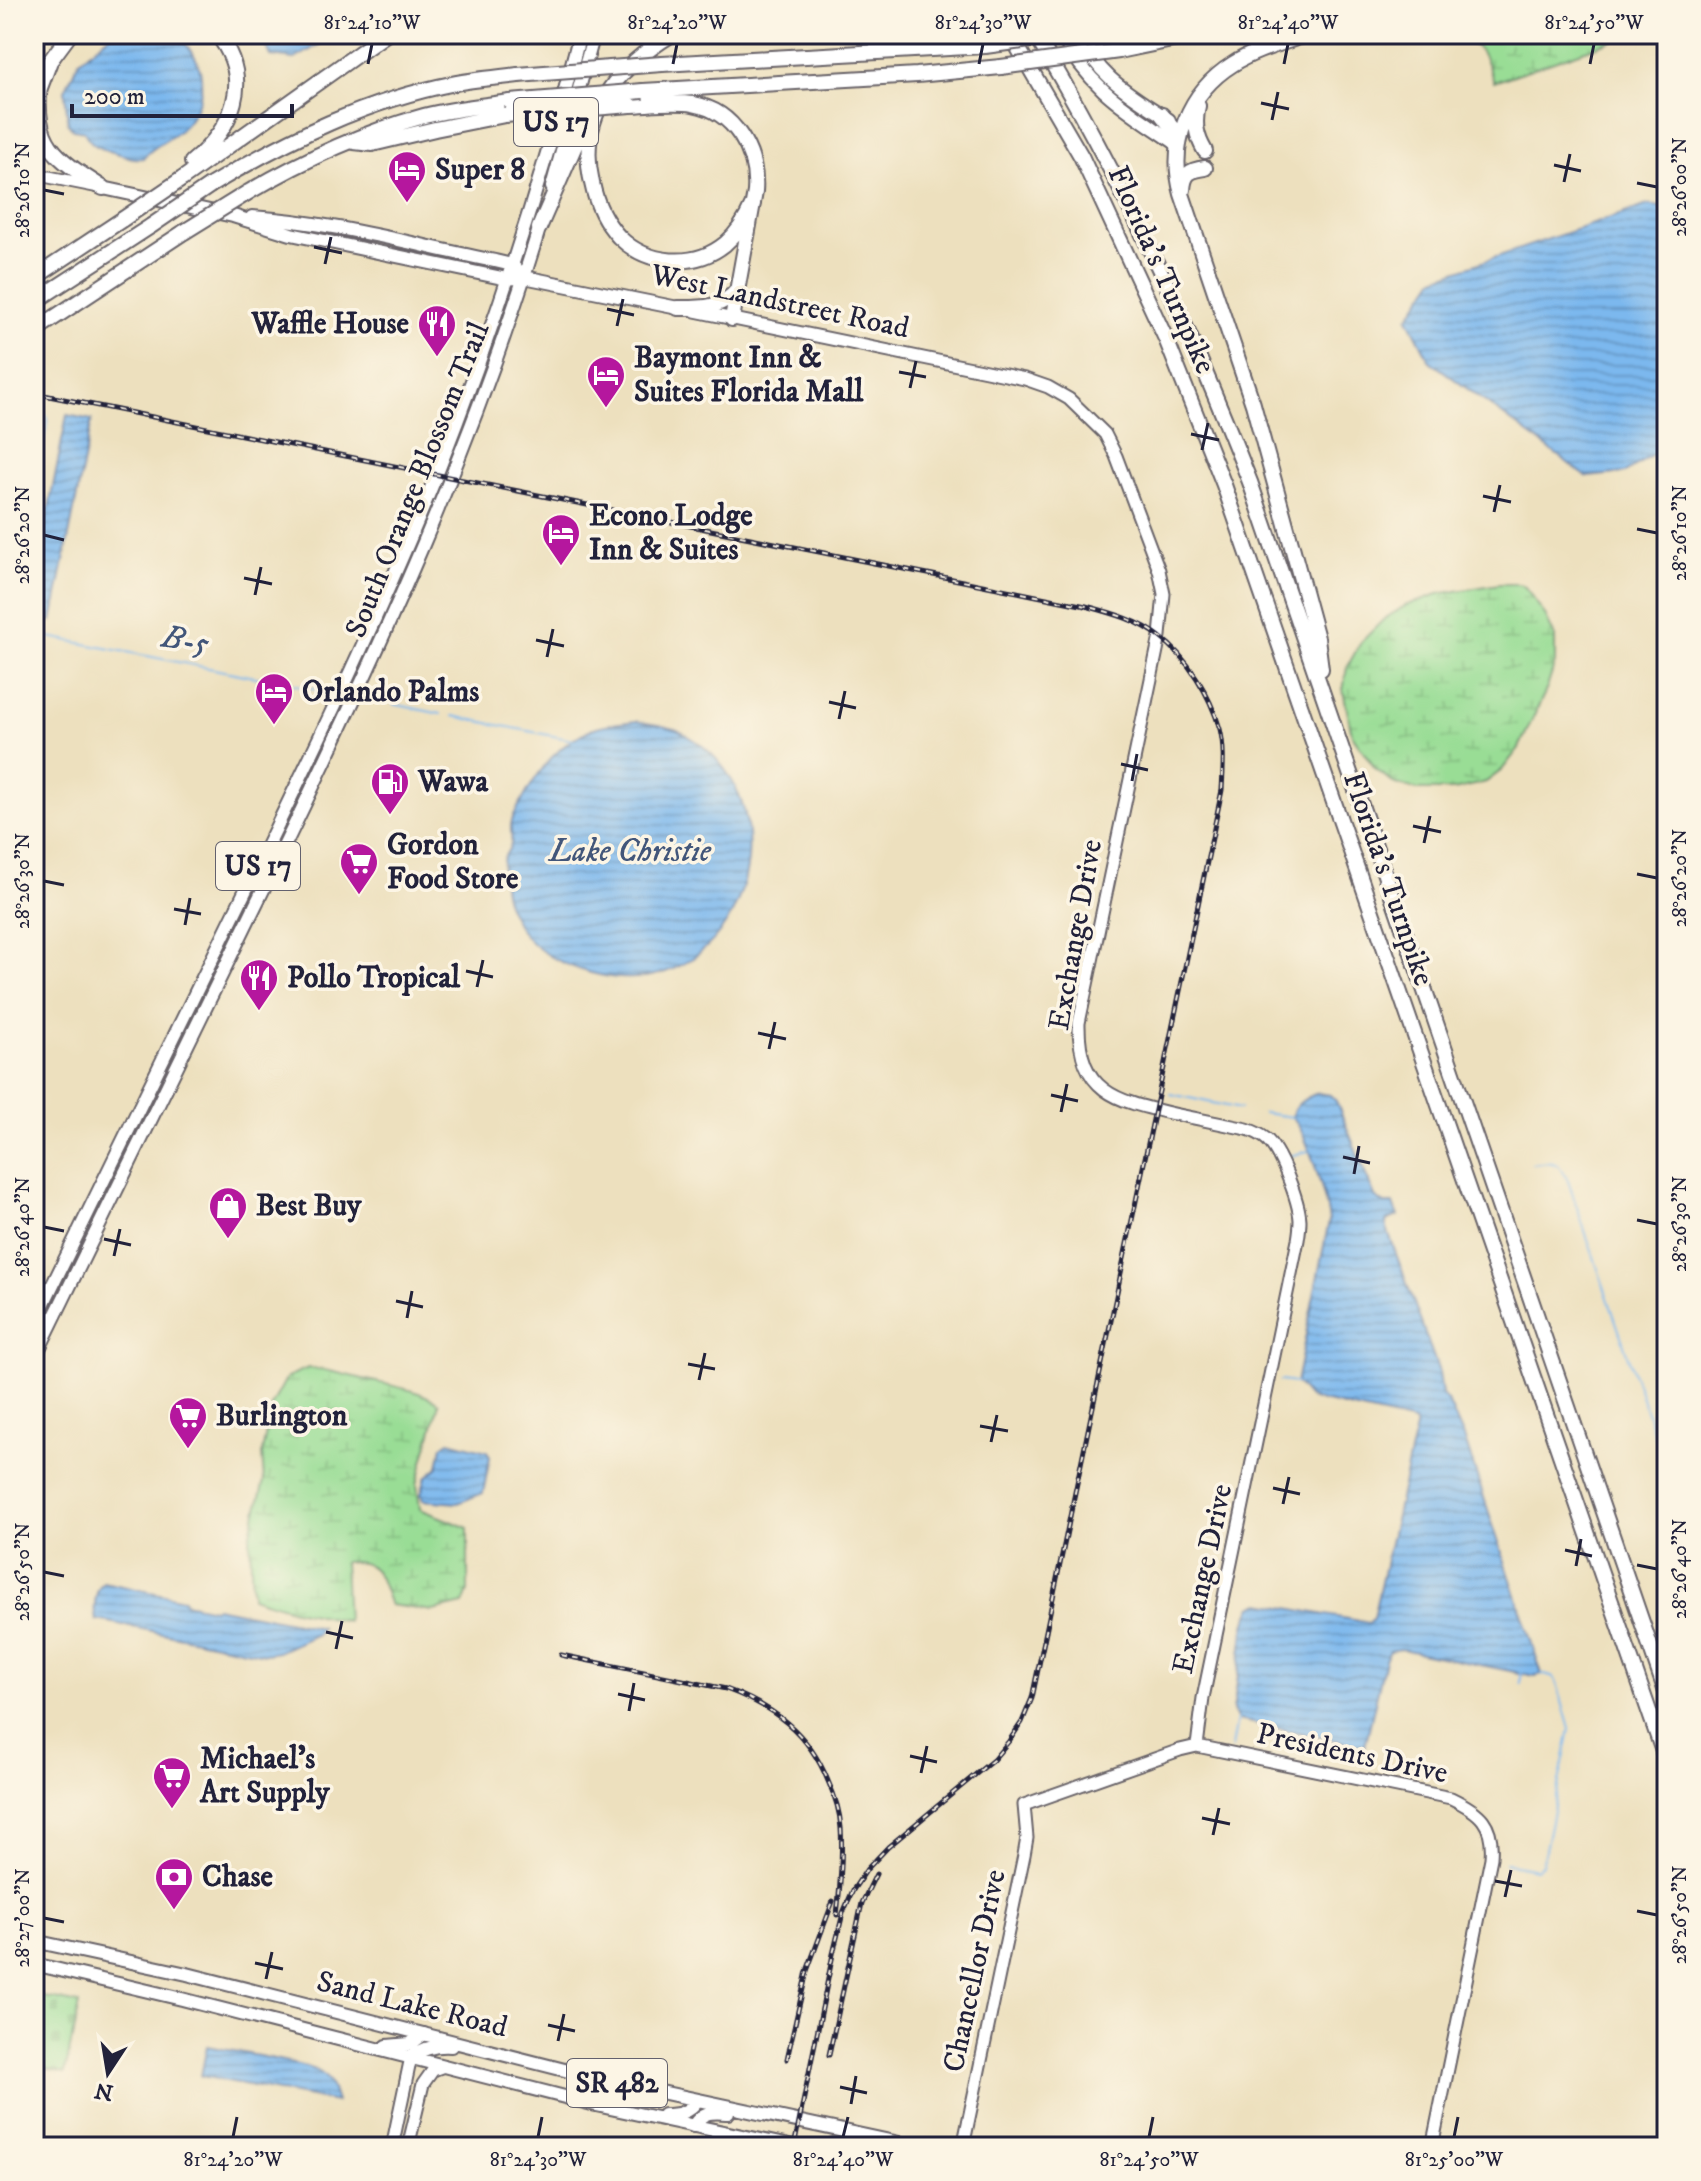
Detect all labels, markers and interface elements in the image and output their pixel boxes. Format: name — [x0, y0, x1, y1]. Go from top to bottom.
text: 81°24'10"W — [324, 11, 421, 36]
text: 81°24'20"W — [627, 11, 727, 36]
text: 81°24'30"W — [935, 11, 1032, 36]
text: 81°24'40"W — [1238, 11, 1339, 36]
text: 81°24'50"W — [1544, 11, 1644, 36]
scale bar — [72, 68, 292, 118]
text: 200 m — [84, 82, 145, 112]
road number: US 17 — [514, 98, 598, 146]
text: 28°26'00"N — [1668, 137, 1693, 237]
text: 28°26'10"N — [11, 142, 36, 238]
hotel icon: Super 8 — [386, 149, 428, 204]
place label: Super 8 — [435, 152, 525, 189]
street label: Florida's Turnpike — [1099, 160, 1223, 380]
street label: West Landstreet Road — [646, 256, 913, 347]
restaurant icon: Waffle House — [416, 303, 458, 358]
place label: Waffle House — [251, 306, 410, 343]
street label: South Orange Blossom Trail — [338, 317, 498, 643]
place label: Baymont Inn & Suites Florida Mall — [634, 340, 864, 411]
hotel icon: Baymont Inn & Suites Florida Mall — [585, 354, 627, 409]
text: 28°26'10"N — [1668, 485, 1693, 581]
text: 28°26'20"N — [11, 486, 36, 584]
place label: Econo Lodge Inn & Suites — [589, 498, 753, 569]
hotel icon: Econo Lodge Inn & Suites — [540, 512, 582, 567]
water label: B-5 — [158, 617, 212, 665]
hotel icon: Orlando Palms — [253, 671, 295, 726]
place label: Orlando Palms — [302, 674, 479, 711]
fuel station icon: Wawa — [369, 761, 411, 816]
place label: Wawa — [417, 764, 489, 801]
street label: Florida's Turnpike — [1334, 767, 1442, 991]
place label: Gordon Food Store — [387, 827, 519, 898]
text: 28°26'20"N — [1668, 829, 1693, 927]
water label: Lake Christie — [547, 832, 712, 872]
text: 28°26'30"N — [11, 833, 36, 929]
street label: Exchange Drive — [1041, 837, 1111, 1033]
supermarket icon: Gordon Food Store — [338, 841, 380, 896]
road number: US 17 — [216, 842, 300, 890]
restaurant icon: Pollo Tropical — [238, 957, 280, 1012]
place label: Pollo Tropical — [287, 960, 461, 997]
text: 28°26'30"N — [1668, 1176, 1693, 1272]
text: 28°26'40"N — [11, 1177, 36, 1277]
shop icon: Best Buy — [207, 1185, 249, 1240]
place label: Best Buy — [256, 1188, 362, 1225]
supermarket icon: Burlington — [167, 1395, 209, 1450]
place label: Burlington — [216, 1398, 348, 1435]
street label: Exchange Drive — [1165, 1481, 1241, 1677]
text: 28°26'40"N — [1668, 1519, 1693, 1619]
text: 28°26'50"N — [11, 1523, 36, 1621]
street label: Presidents Drive — [1253, 1716, 1451, 1792]
place label: Michael's Art Supply — [199, 1741, 330, 1812]
supermarket icon: Michael's Art Supply — [151, 1755, 193, 1810]
bank icon: Chase — [153, 1856, 195, 1911]
place label: Chase — [202, 1859, 273, 1896]
street label: Chancellor Drive — [935, 1866, 1015, 2076]
text: 28°26'50"N — [1668, 1866, 1693, 1964]
text: 28°27'00"N — [11, 1868, 36, 1968]
street label: Sand Lake Road — [313, 1963, 511, 2047]
north arrow — [68, 2033, 148, 2113]
road number: SR 482 — [567, 2059, 667, 2107]
text: N — [93, 2076, 116, 2106]
text: 81°24'20"W — [183, 2148, 283, 2173]
text: 81°24'30"W — [490, 2148, 587, 2173]
text: 81°24'40"W — [793, 2148, 894, 2173]
text: 81°24'50"W — [1099, 2148, 1199, 2173]
text: 81°25'00"W — [1405, 2148, 1504, 2173]

